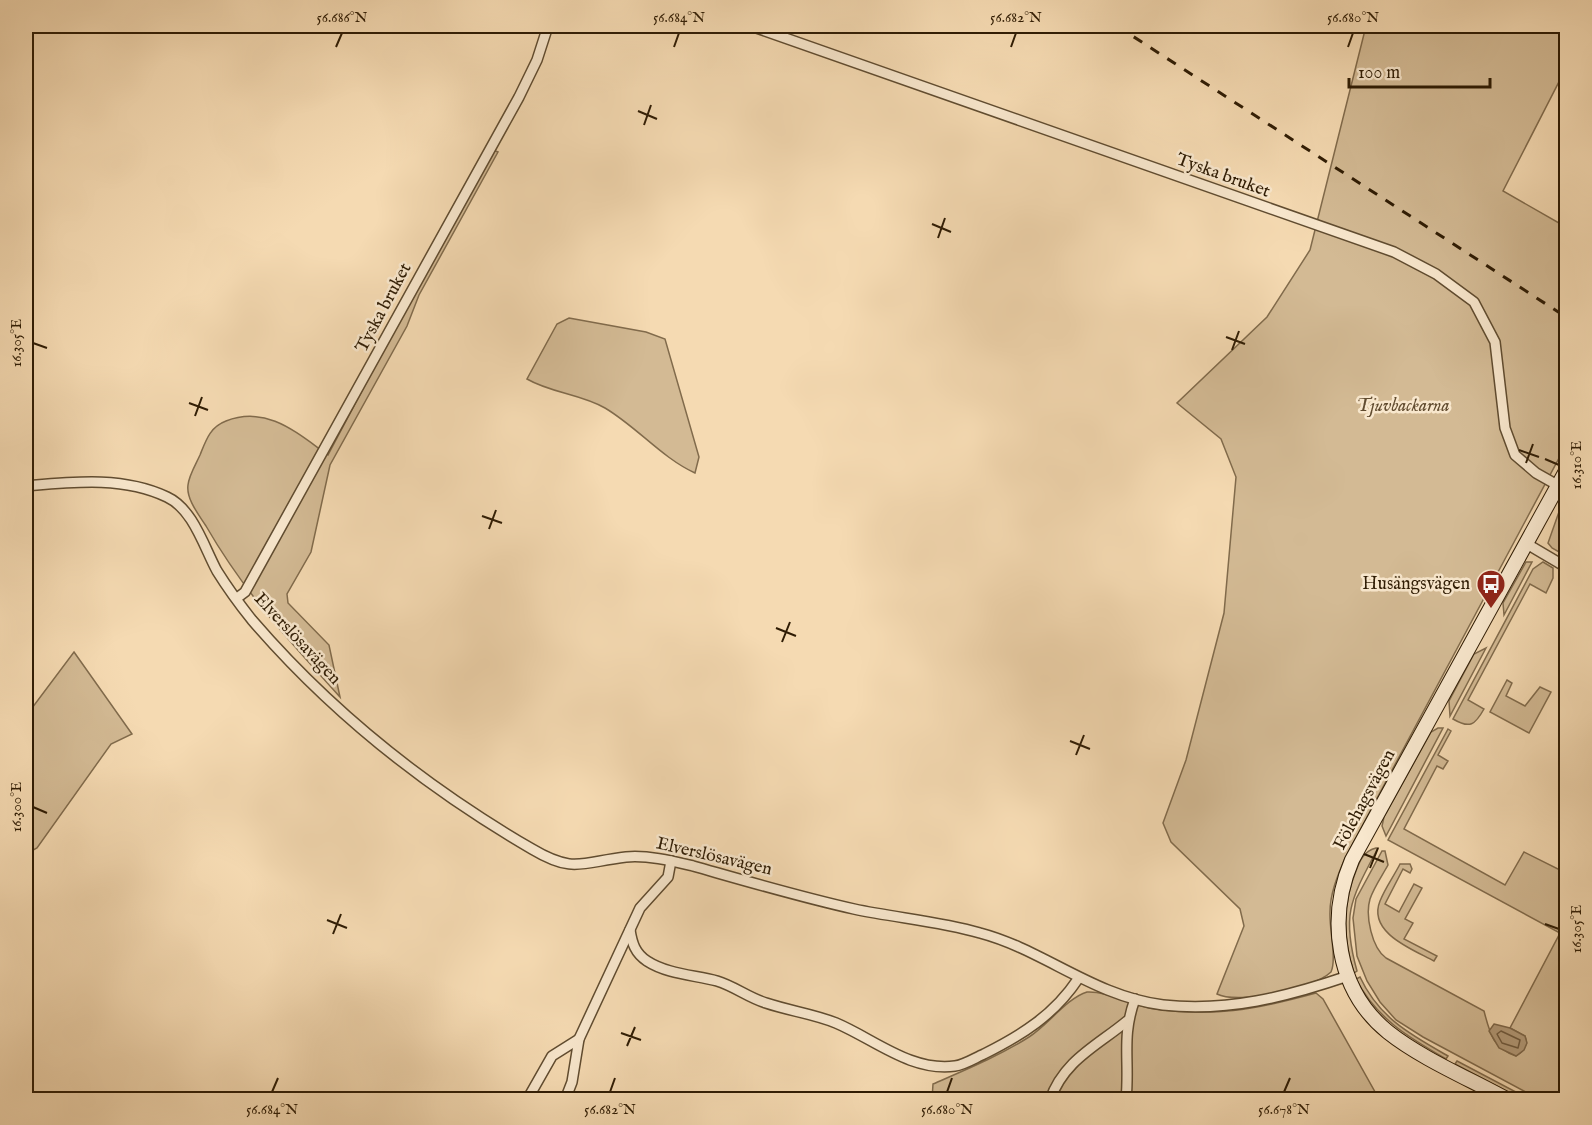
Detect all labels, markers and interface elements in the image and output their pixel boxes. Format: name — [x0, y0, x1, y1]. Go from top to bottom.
text: 56.686°N — [316, 8, 368, 27]
text: 56.684°N — [653, 8, 705, 27]
text: 56.682°N — [990, 8, 1042, 27]
text: 56.680°N — [1327, 8, 1379, 27]
scale bar — [1349, 51, 1490, 89]
text: 100 m — [1358, 62, 1400, 85]
street label: Tyska bruket — [1173, 148, 1273, 204]
street label: Tyska bruket — [351, 259, 417, 357]
text: 16.305°E — [7, 319, 26, 367]
park label: Tjuvbackarna — [1357, 395, 1449, 418]
text: 16.310°E — [1567, 441, 1586, 489]
bus stop icon: Husängsvägen — [1475, 568, 1507, 610]
place label: Husängsvägen — [1362, 573, 1470, 596]
street label: Elverslösavägen — [248, 588, 346, 690]
street label: Fölehagsvägen — [1329, 745, 1401, 854]
text: 16.300°E — [7, 782, 26, 832]
street label: Elverslösavägen — [654, 833, 774, 882]
text: 16.305°E — [1567, 905, 1586, 953]
text: 56.684°N — [246, 1100, 298, 1119]
text: 56.682°N — [584, 1100, 636, 1119]
text: 56.680°N — [921, 1100, 973, 1119]
text: 56.678°N — [1258, 1100, 1310, 1119]

